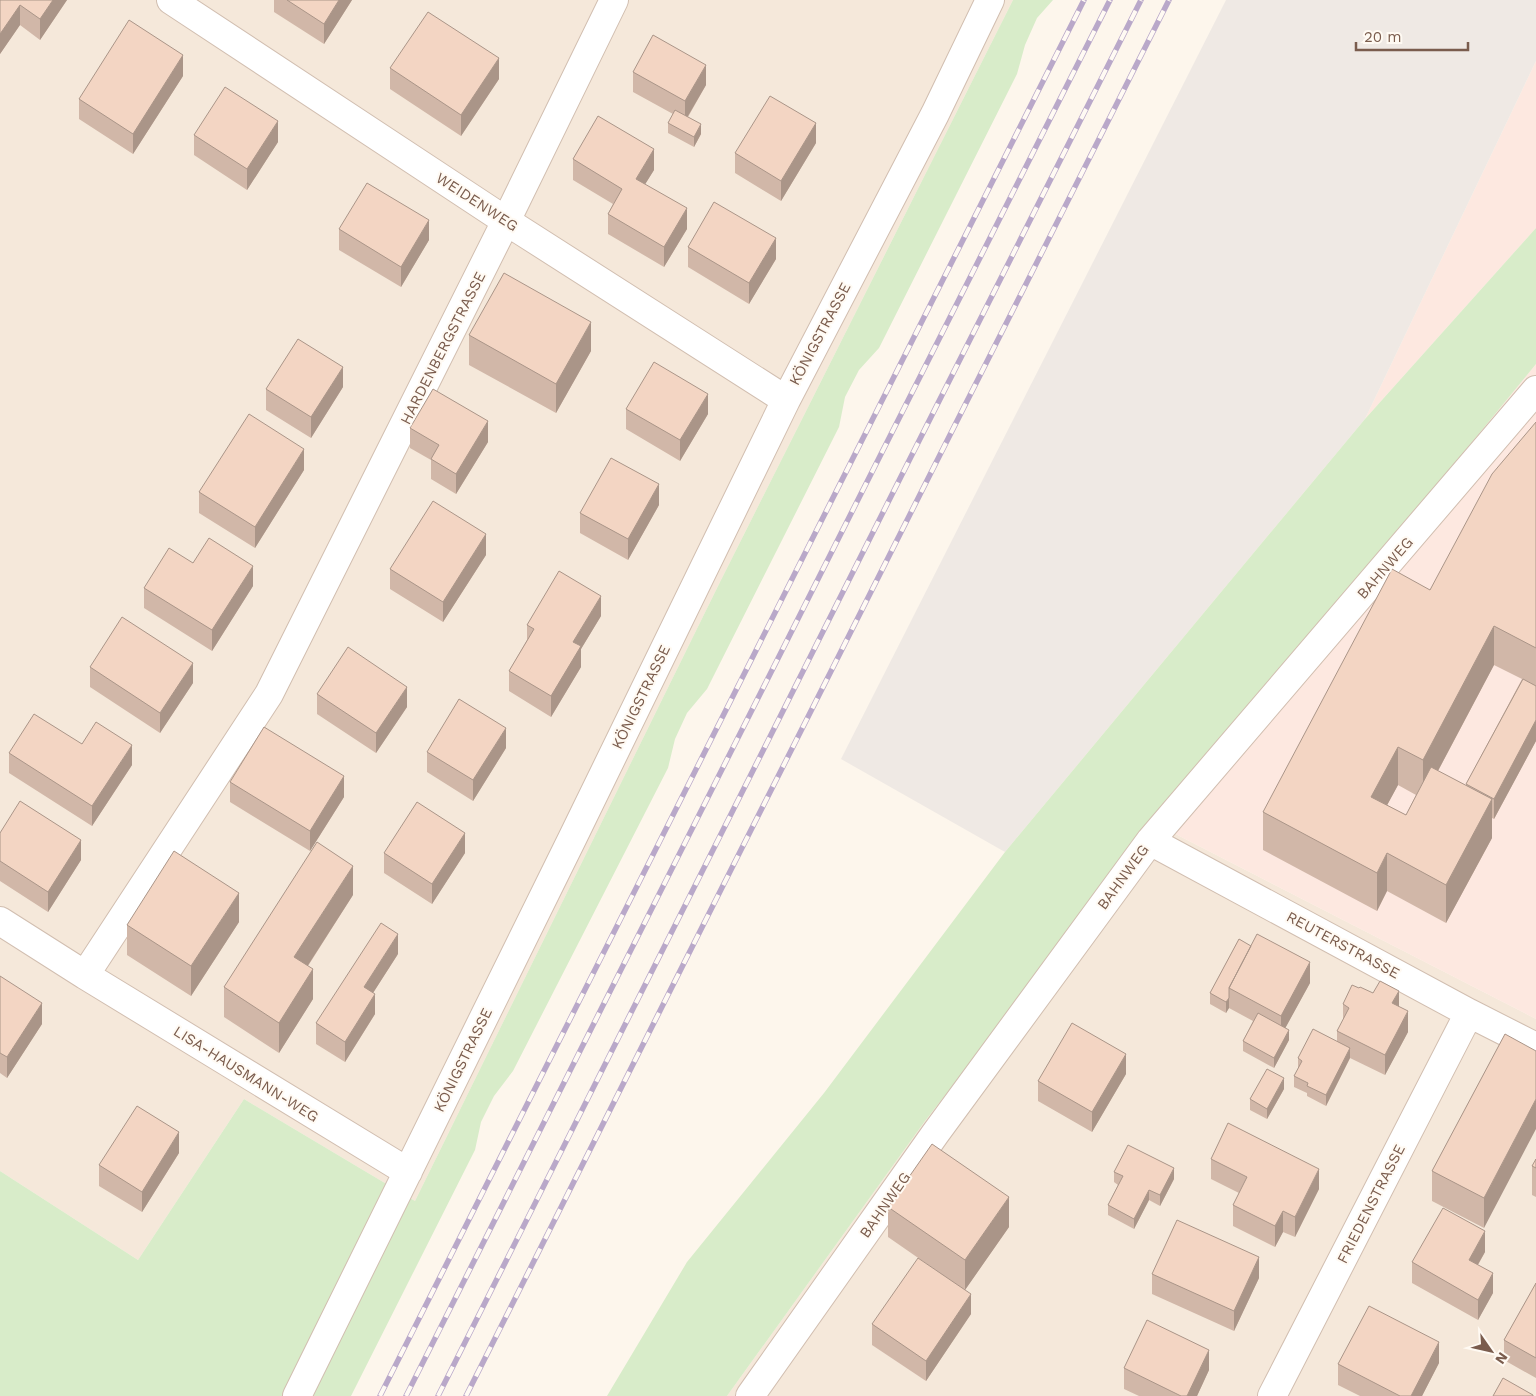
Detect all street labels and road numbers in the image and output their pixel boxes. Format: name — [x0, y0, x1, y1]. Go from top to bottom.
street label: WEIDENWEG — [432, 169, 522, 235]
street label: HARDENBERGSTRASSE — [397, 269, 489, 427]
street label: KÖNIGSTRASSE — [785, 280, 855, 388]
street label: BAHNWEG — [1353, 533, 1417, 603]
street label: KÖNIGSTRASSE — [608, 642, 674, 752]
street label: BAHNWEG — [1093, 841, 1153, 913]
street label: REUTERSTRASSE — [1283, 908, 1403, 982]
street label: KÖNIGSTRASSE — [430, 1005, 496, 1115]
street label: LISA-HAUSMANN-WEG — [170, 1022, 322, 1126]
street label: FRIEDENSTRASSE — [1333, 1141, 1409, 1267]
street label: BAHNWEG — [856, 1169, 914, 1241]

